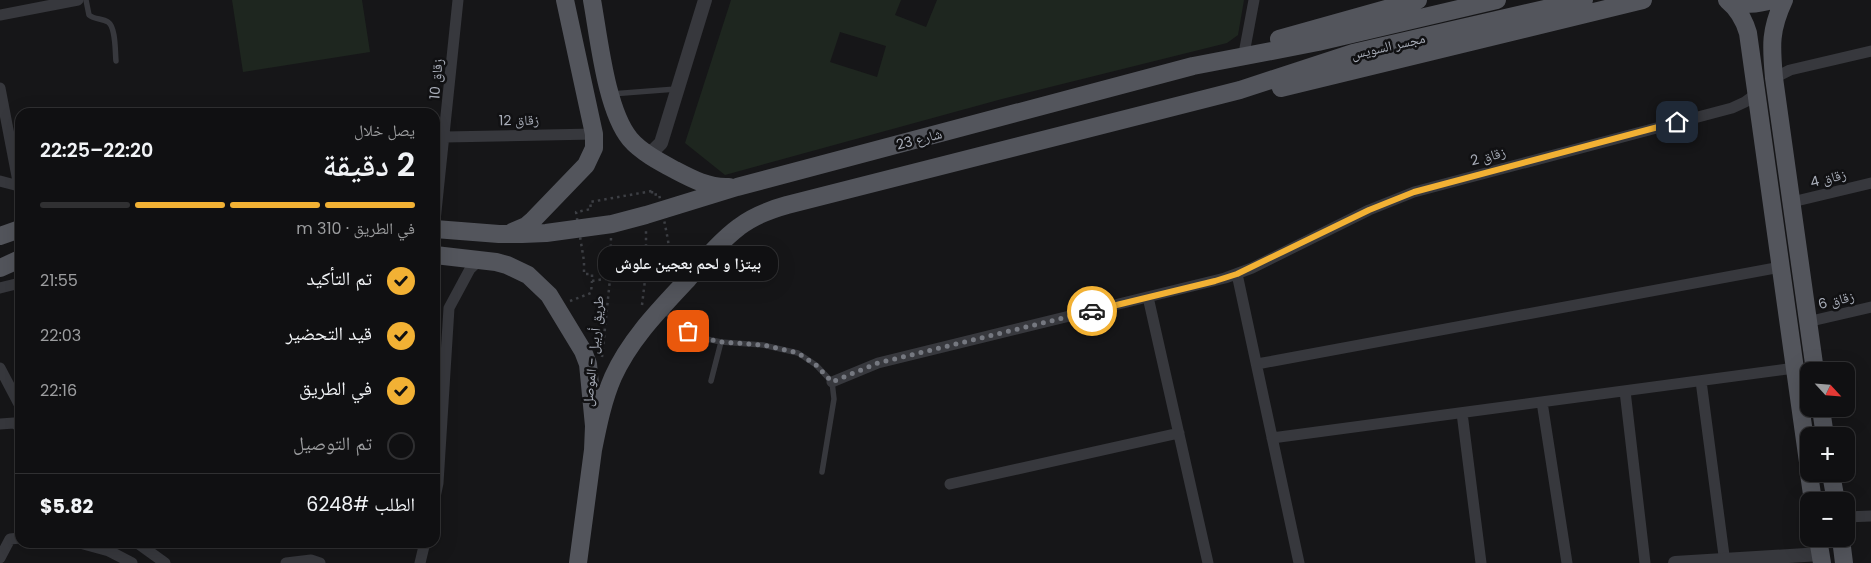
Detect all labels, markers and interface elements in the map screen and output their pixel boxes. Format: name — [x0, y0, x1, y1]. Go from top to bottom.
street label: مجسر السويس — [1349, 28, 1427, 64]
street label: زقاق 10 — [424, 58, 448, 100]
pin — [1656, 101, 1698, 143]
icon: home — [1663, 108, 1691, 136]
street label: زقاق 12 — [499, 110, 539, 130]
text: يصل خلال — [354, 119, 415, 142]
street label: شارع 23 — [894, 123, 944, 155]
text: 22:20–22:25 — [40, 137, 153, 164]
text: 2 دقيقة — [323, 142, 415, 187]
street label: زقاق 2 — [1468, 142, 1508, 170]
street label: زقاق 4 — [1808, 164, 1848, 192]
text: في الطريق · 310 m — [296, 217, 415, 240]
callout: بيتزا و لحم بعجين علوش — [598, 246, 778, 281]
text: بيتزا و لحم بعجين علوش — [615, 252, 761, 275]
text: تم التأكيد — [306, 265, 372, 292]
icon: check — [387, 267, 415, 295]
text: 21:55 — [40, 269, 78, 292]
courier — [1067, 286, 1117, 336]
street label: زقاق 6 — [1816, 286, 1856, 314]
street label: طريق أربيل - الموصل — [577, 295, 609, 407]
icon: car — [1078, 297, 1106, 325]
pin — [667, 310, 709, 352]
icon: bag — [674, 317, 702, 345]
text: قيد التحضير — [286, 320, 372, 347]
icon: check — [387, 322, 415, 350]
text: 22:03 — [40, 324, 81, 347]
north arrow — [1800, 362, 1855, 418]
map controls — [1800, 362, 1855, 547]
text: في الطريق — [299, 375, 372, 402]
icon: check — [387, 377, 415, 405]
text: 22:16 — [40, 379, 77, 402]
button: + — [1800, 427, 1855, 482]
text: تم التوصيل — [293, 430, 372, 457]
text: الطلب #6248 — [306, 491, 415, 518]
button: − — [1800, 492, 1855, 547]
text: $5.82 — [40, 493, 93, 520]

